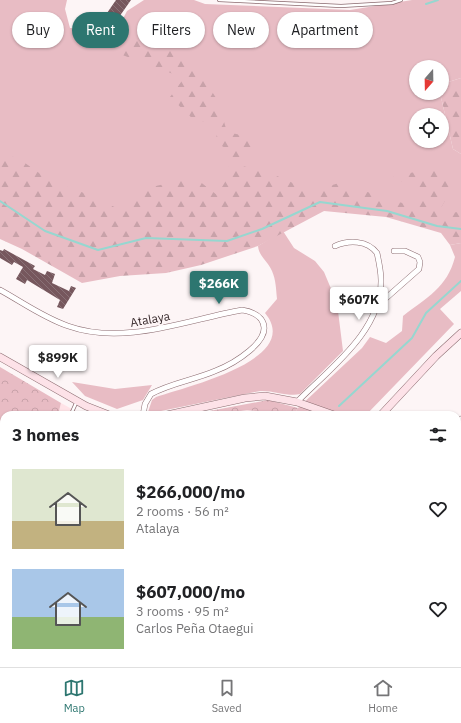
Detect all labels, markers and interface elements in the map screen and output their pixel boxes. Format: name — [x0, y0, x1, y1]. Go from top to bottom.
chip: Buy — [12, 12, 64, 48]
chip: Rent — [72, 12, 129, 48]
chip: Filters — [137, 12, 205, 48]
chip: New — [213, 12, 269, 48]
chip: Apartment — [277, 12, 373, 48]
north arrow — [409, 60, 449, 100]
map controls — [409, 60, 449, 148]
button: locate — [409, 108, 449, 148]
pin: $266K — [191, 271, 247, 305]
text: $266K — [199, 275, 239, 292]
pin: $607K — [331, 287, 387, 321]
text: $607K — [339, 291, 379, 308]
street label: Atalaya — [129, 308, 172, 330]
pin: $899K — [30, 345, 86, 379]
text: $899K — [38, 349, 78, 366]
text: 3 homes — [12, 424, 79, 446]
icon: filters — [427, 424, 449, 446]
text: $266,000/mo — [136, 481, 245, 503]
icon: home — [44, 485, 92, 533]
icon: heart — [427, 498, 449, 520]
text: 2 rooms · 56 m² — [136, 503, 229, 520]
text: Atalaya — [136, 520, 179, 537]
text: $607,000/mo — [136, 581, 245, 603]
icon: home — [44, 585, 92, 633]
icon: heart — [427, 598, 449, 620]
text: 3 rooms · 95 m² — [136, 603, 229, 620]
text: Carlos Peña Otaegui — [136, 620, 253, 637]
tab: Map — [63, 677, 85, 715]
tab: Saved — [212, 677, 242, 715]
tab: Home — [368, 677, 398, 715]

